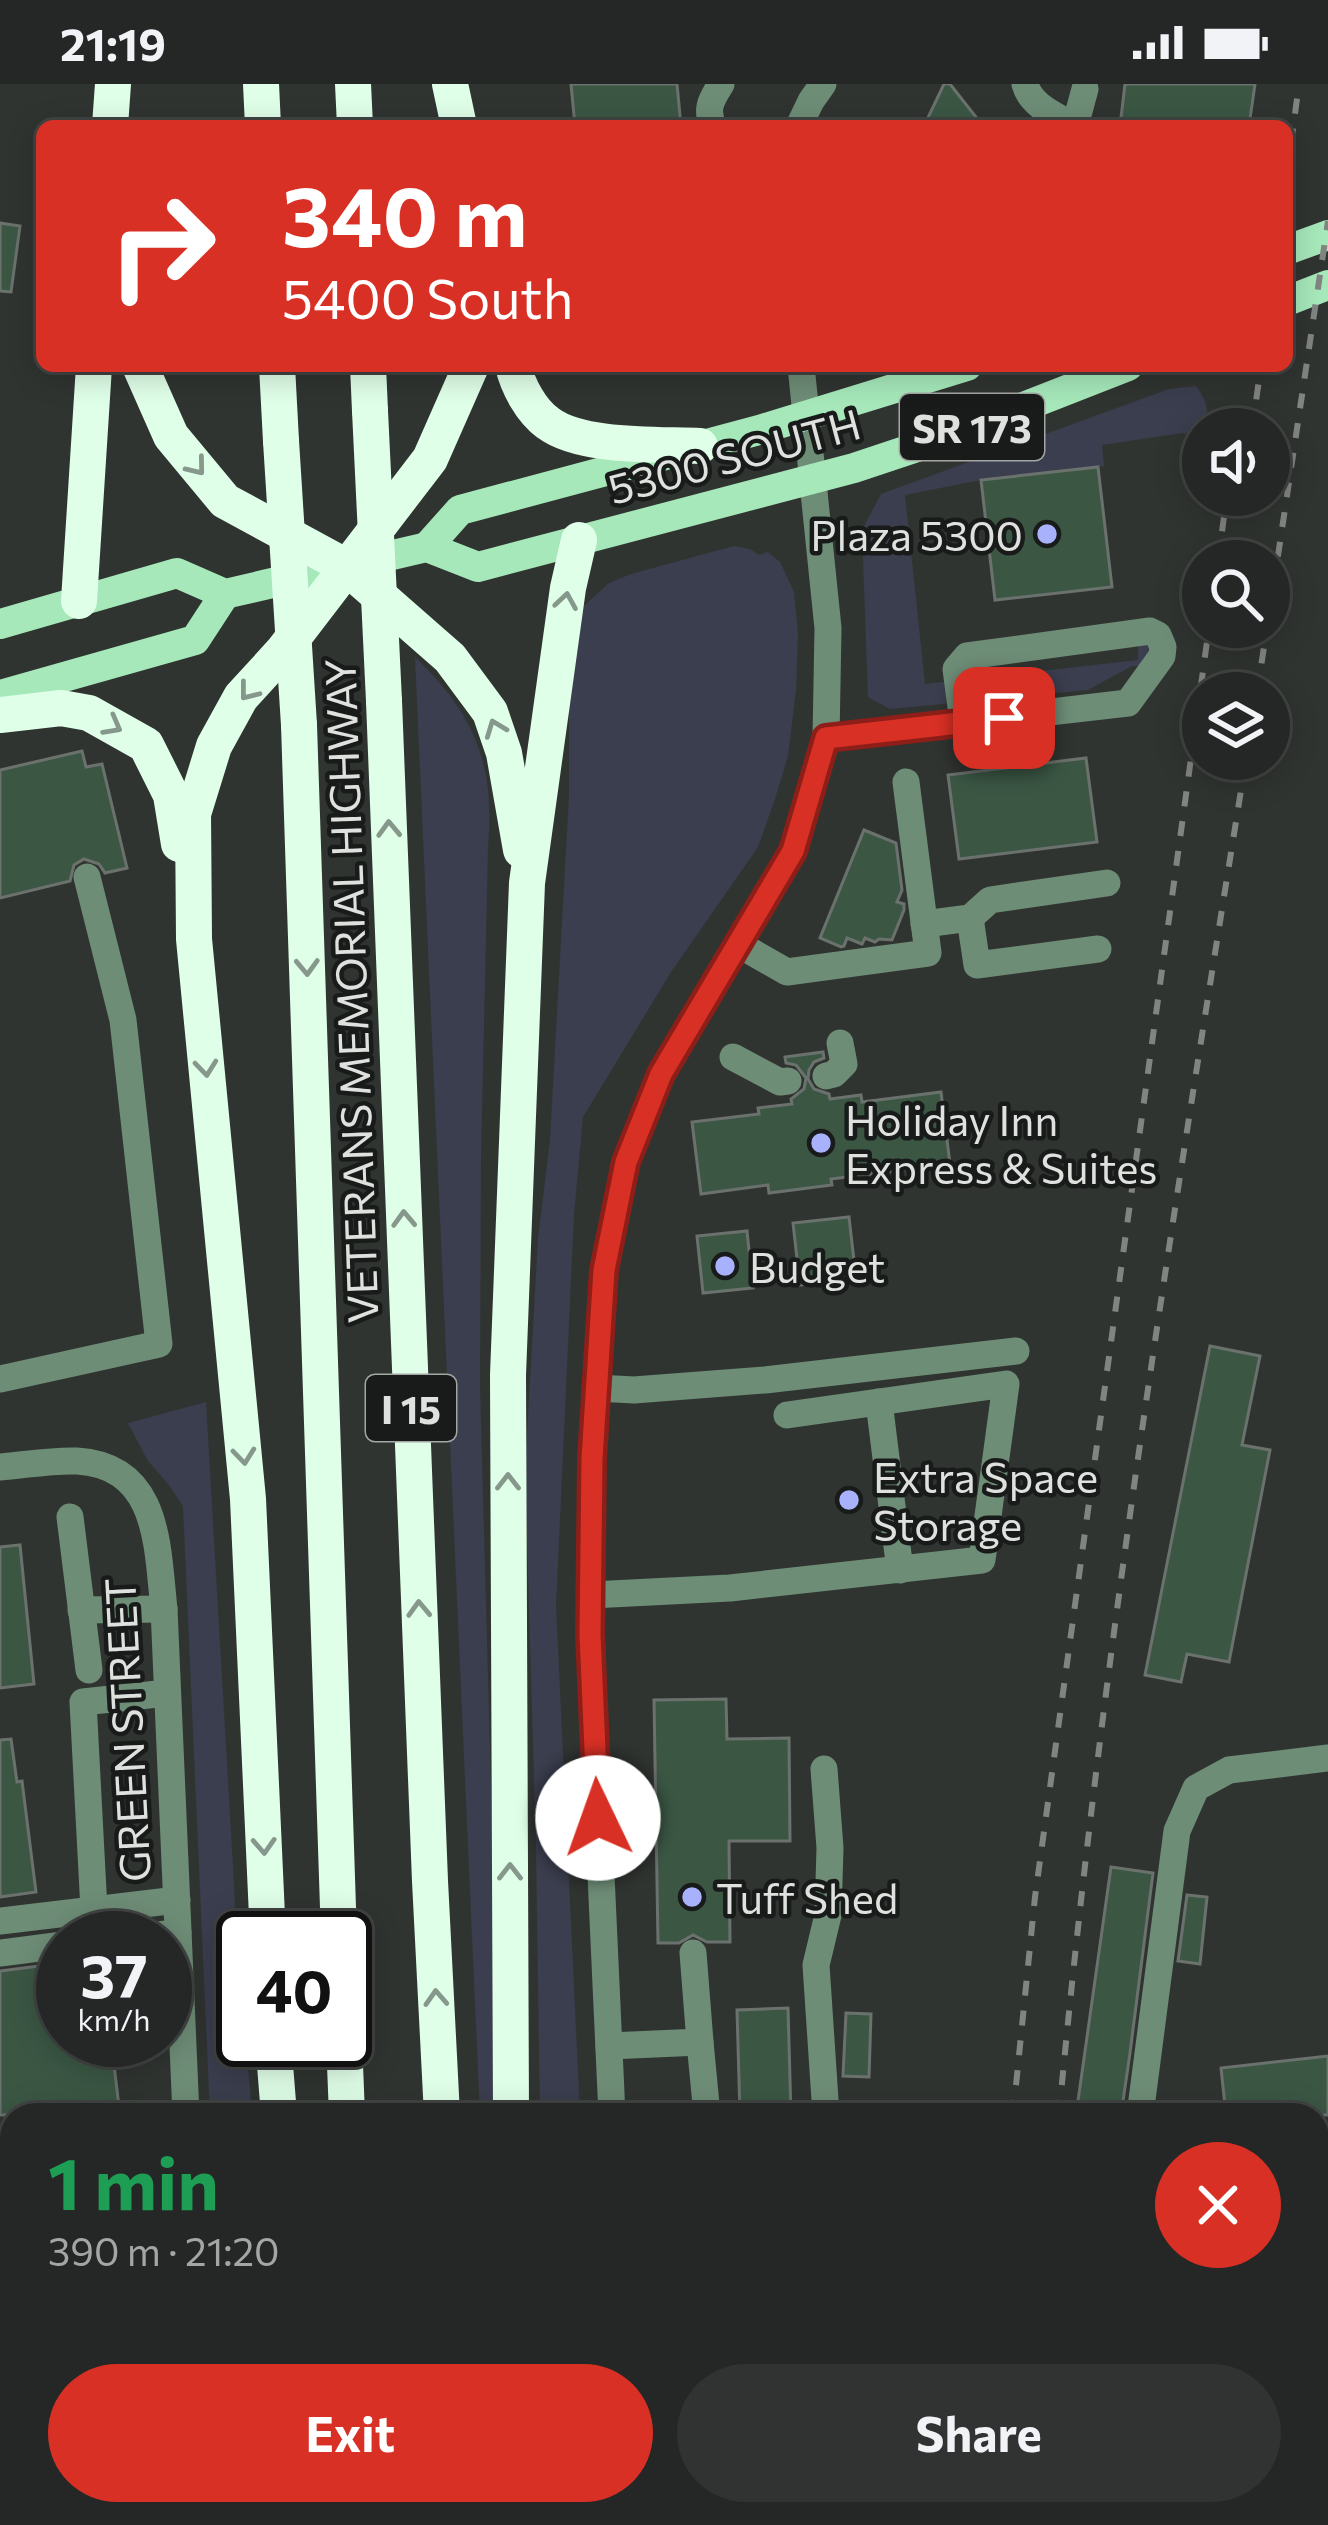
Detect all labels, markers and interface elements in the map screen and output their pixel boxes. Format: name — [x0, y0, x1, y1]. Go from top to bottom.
text: 21:19 — [60, 15, 166, 70]
text: 340 m — [282, 162, 528, 264]
icon: right — [84, 168, 240, 324]
text: 5400 South — [282, 264, 573, 330]
road number: SR 173 — [900, 394, 1044, 460]
street label: 5300 SOUTH — [602, 396, 866, 514]
map controls — [1182, 408, 1290, 780]
button: sound — [1182, 408, 1290, 516]
one-way arrow — [182, 453, 204, 475]
place label: Plaza 5300 — [810, 508, 1023, 560]
marker: Plaza 5300 — [1034, 521, 1060, 547]
button: search — [1182, 540, 1290, 648]
one-way arrow — [553, 591, 578, 611]
street label: VETERANS MEMORIAL HIGHWAY — [312, 658, 388, 1324]
pin — [953, 667, 1055, 769]
button: layers — [1182, 672, 1290, 780]
one-way arrow — [241, 678, 262, 700]
icon: arrive — [971, 685, 1037, 751]
one-way arrow — [100, 712, 121, 735]
one-way arrow — [484, 719, 509, 740]
one-way arrow — [376, 819, 402, 838]
one-way arrow — [294, 958, 320, 977]
one-way arrow — [193, 1059, 218, 1078]
place label: Holiday Inn Express & Suites — [845, 1093, 1157, 1193]
marker: Holiday Inn Express & Suites — [808, 1130, 834, 1156]
one-way arrow — [391, 1209, 417, 1228]
place label: Budget — [749, 1240, 885, 1292]
marker: Budget — [712, 1253, 738, 1279]
road number: I 15 — [366, 1375, 456, 1441]
one-way arrow — [231, 1447, 256, 1466]
place label: Extra Space Storage — [873, 1450, 1098, 1550]
one-way arrow — [495, 1472, 521, 1490]
marker: Extra Space Storage — [836, 1487, 862, 1513]
street label: GREEN STREET — [92, 1577, 160, 1883]
one-way arrow — [406, 1599, 432, 1618]
position arrow — [535, 1755, 661, 1881]
one-way arrow — [251, 1837, 277, 1856]
one-way arrow — [497, 1862, 523, 1880]
place label: Tuff Shed — [716, 1871, 898, 1923]
marker: Tuff Shed — [679, 1884, 705, 1910]
speed limit sign: 40 — [216, 1911, 372, 2067]
text: 37 — [80, 1937, 148, 2010]
one-way arrow — [423, 1988, 449, 2007]
text: km/h — [78, 2000, 150, 2037]
text: 1 min — [48, 2137, 219, 2225]
button: close — [1155, 2142, 1281, 2268]
text: 390 m · 21:20 — [48, 2226, 279, 2274]
button: Exit — [48, 2364, 653, 2502]
button: Share — [677, 2364, 1281, 2502]

